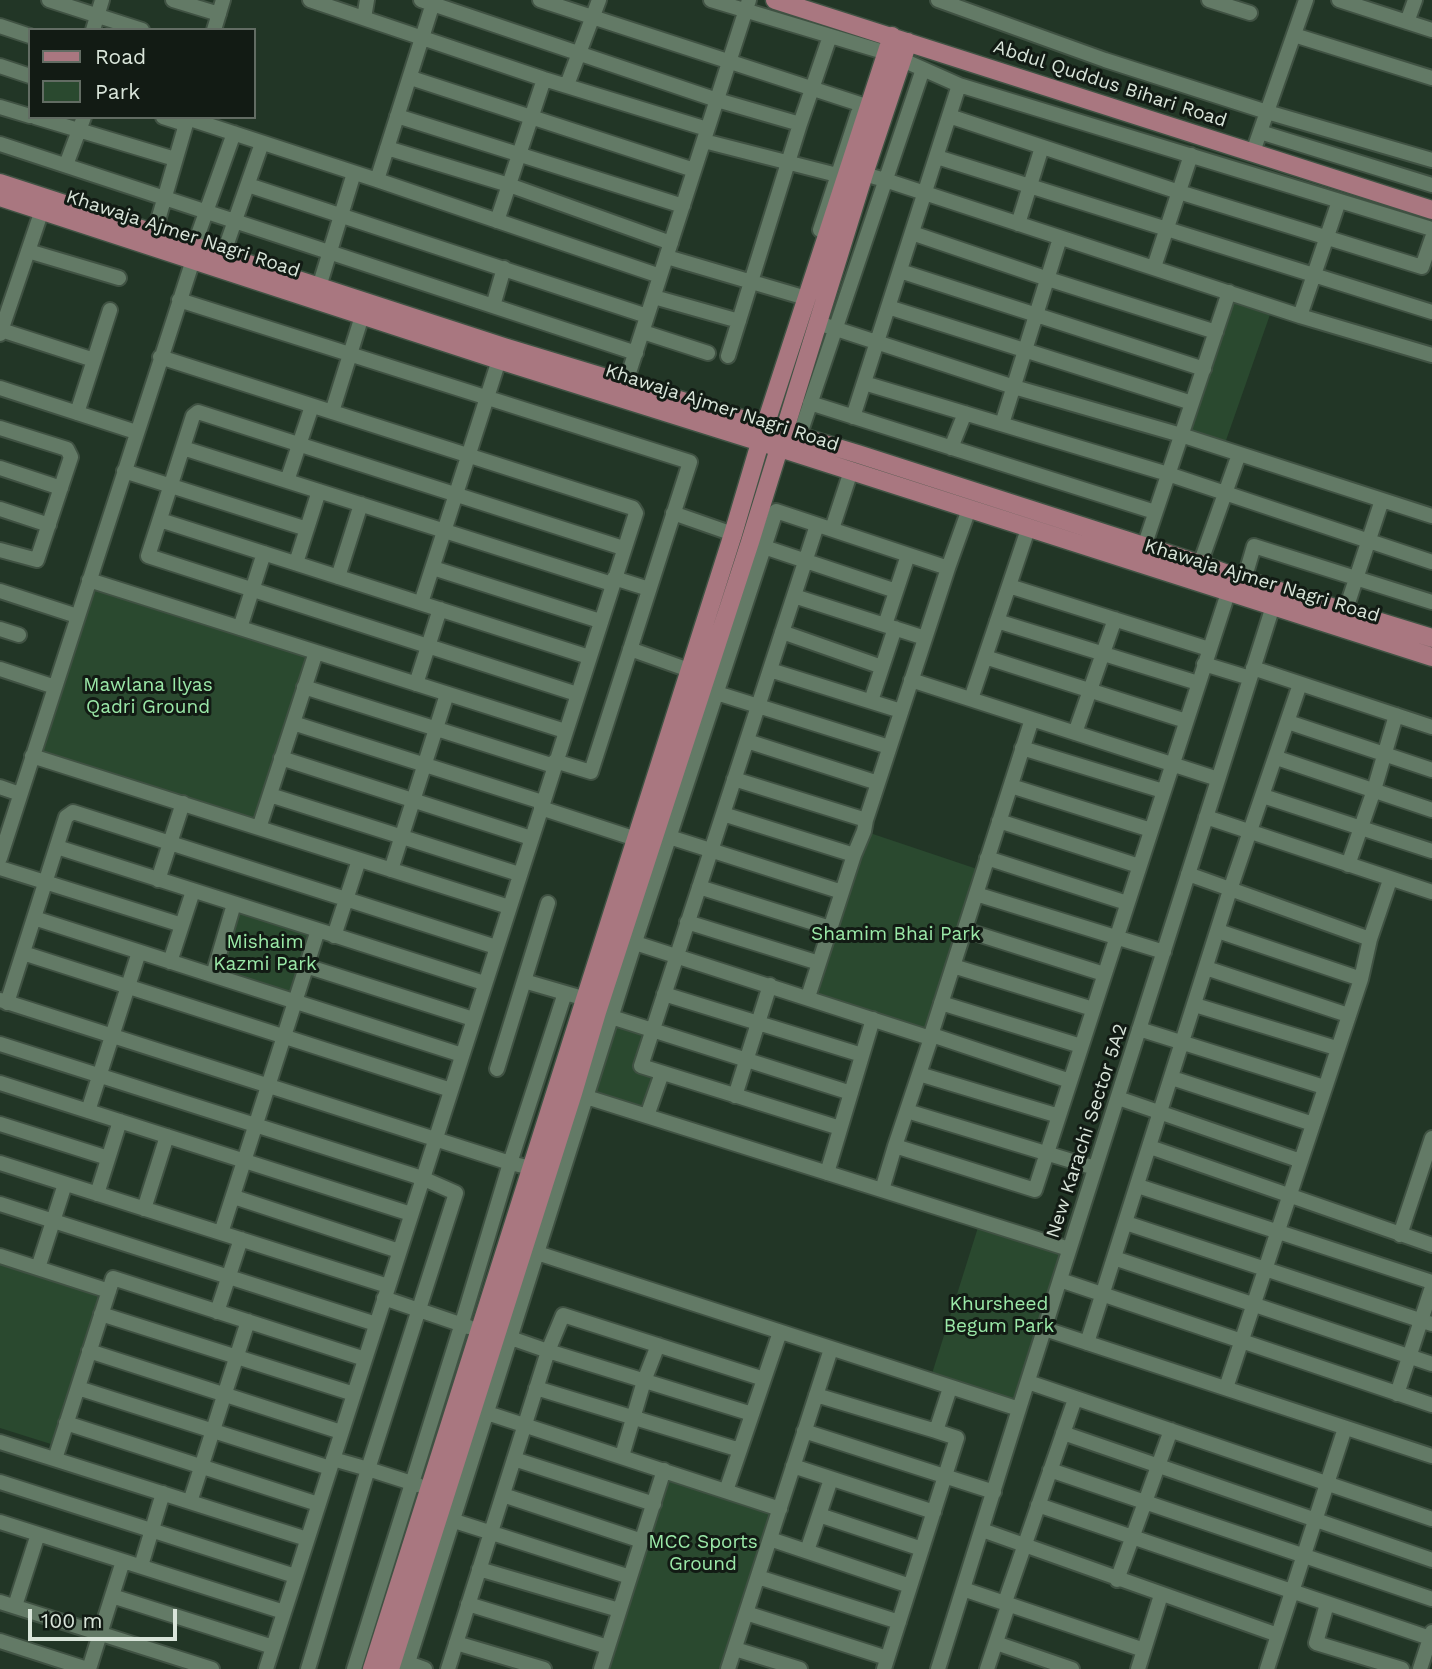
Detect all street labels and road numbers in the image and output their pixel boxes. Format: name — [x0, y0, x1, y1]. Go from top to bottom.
street label: Abdul Quddus Bihari Road — [990, 35, 1230, 133]
street label: Khawaja Ajmer Nagri Road — [63, 185, 303, 283]
street label: Khawaja Ajmer Nagri Road — [602, 359, 842, 457]
street label: Khawaja Ajmer Nagri Road — [1142, 534, 1382, 628]
street label: New Karachi Sector 5A2 — [1042, 1021, 1132, 1241]

